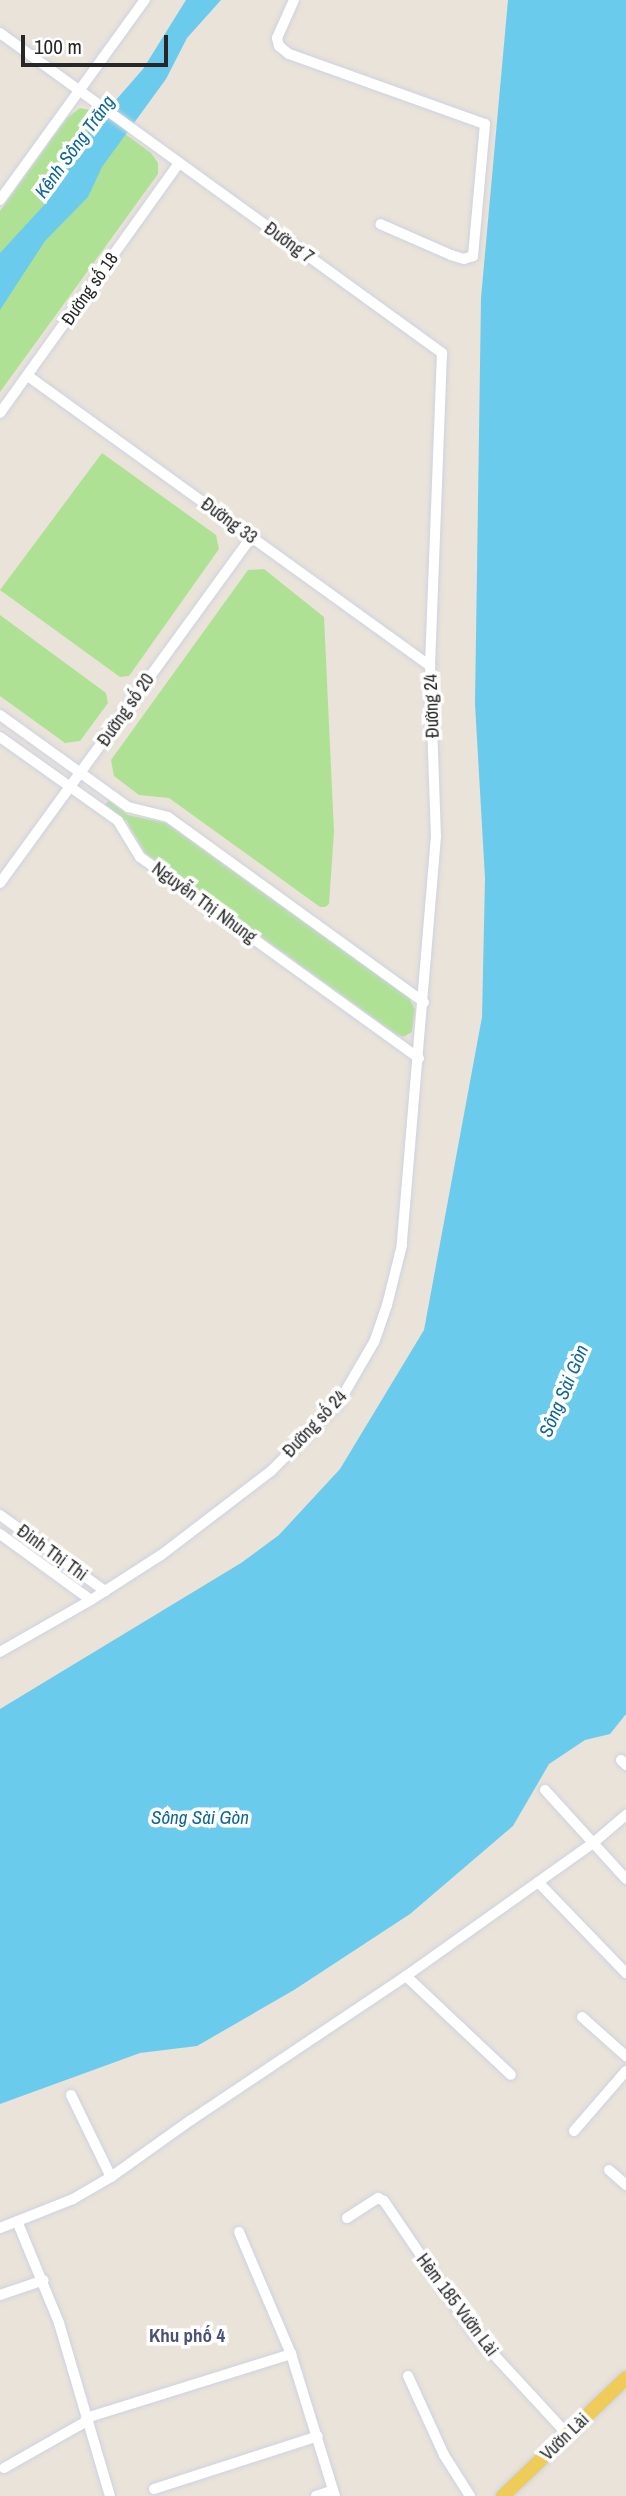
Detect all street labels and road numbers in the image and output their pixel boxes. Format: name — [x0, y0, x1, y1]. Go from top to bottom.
street label: Đường 7 — [260, 218, 318, 268]
street label: Đường số 18 — [57, 249, 123, 329]
street label: Đường 33 — [197, 493, 261, 549]
street label: Đường số 20 — [93, 670, 159, 750]
street label: Đường 24 — [420, 674, 444, 738]
street label: Nguyễn Thị Nhung — [148, 858, 260, 948]
street label: Đường số 24 — [279, 1386, 351, 1462]
street label: Đinh Thị Thi — [12, 1520, 92, 1586]
street label: Hẻm 185 Vườn Lài — [412, 2250, 502, 2360]
street label: Vườn Lài — [536, 2409, 594, 2465]

